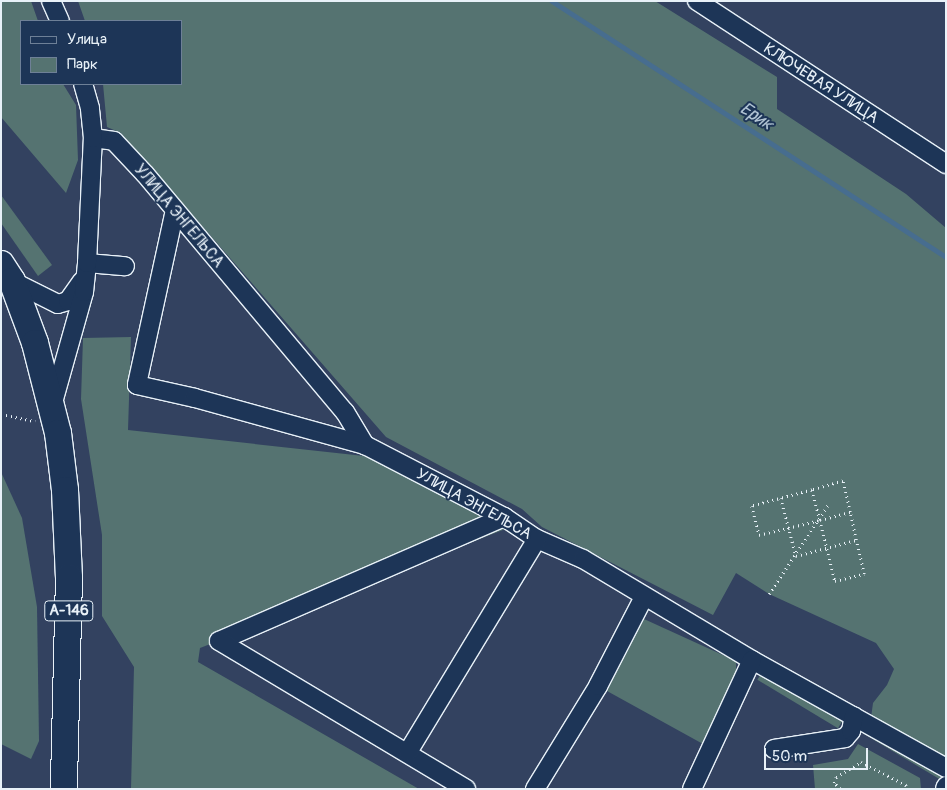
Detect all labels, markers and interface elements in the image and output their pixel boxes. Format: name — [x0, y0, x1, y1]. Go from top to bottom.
legend — [20, 20, 182, 85]
text: Улица — [67, 30, 107, 49]
street label: КЛЮЧЕВАЯ УЛИЦА — [760, 39, 882, 127]
text: Парк — [67, 55, 98, 74]
water label: Ерик — [735, 98, 777, 136]
street label: УЛИЦА ЭНГЕЛЬСА — [130, 160, 228, 272]
street label: УЛИЦА ЭНГЕЛЬСА — [413, 464, 535, 544]
road number: А-146 — [44, 598, 94, 624]
scale bar — [767, 738, 871, 770]
text: 50 m — [772, 747, 807, 766]

